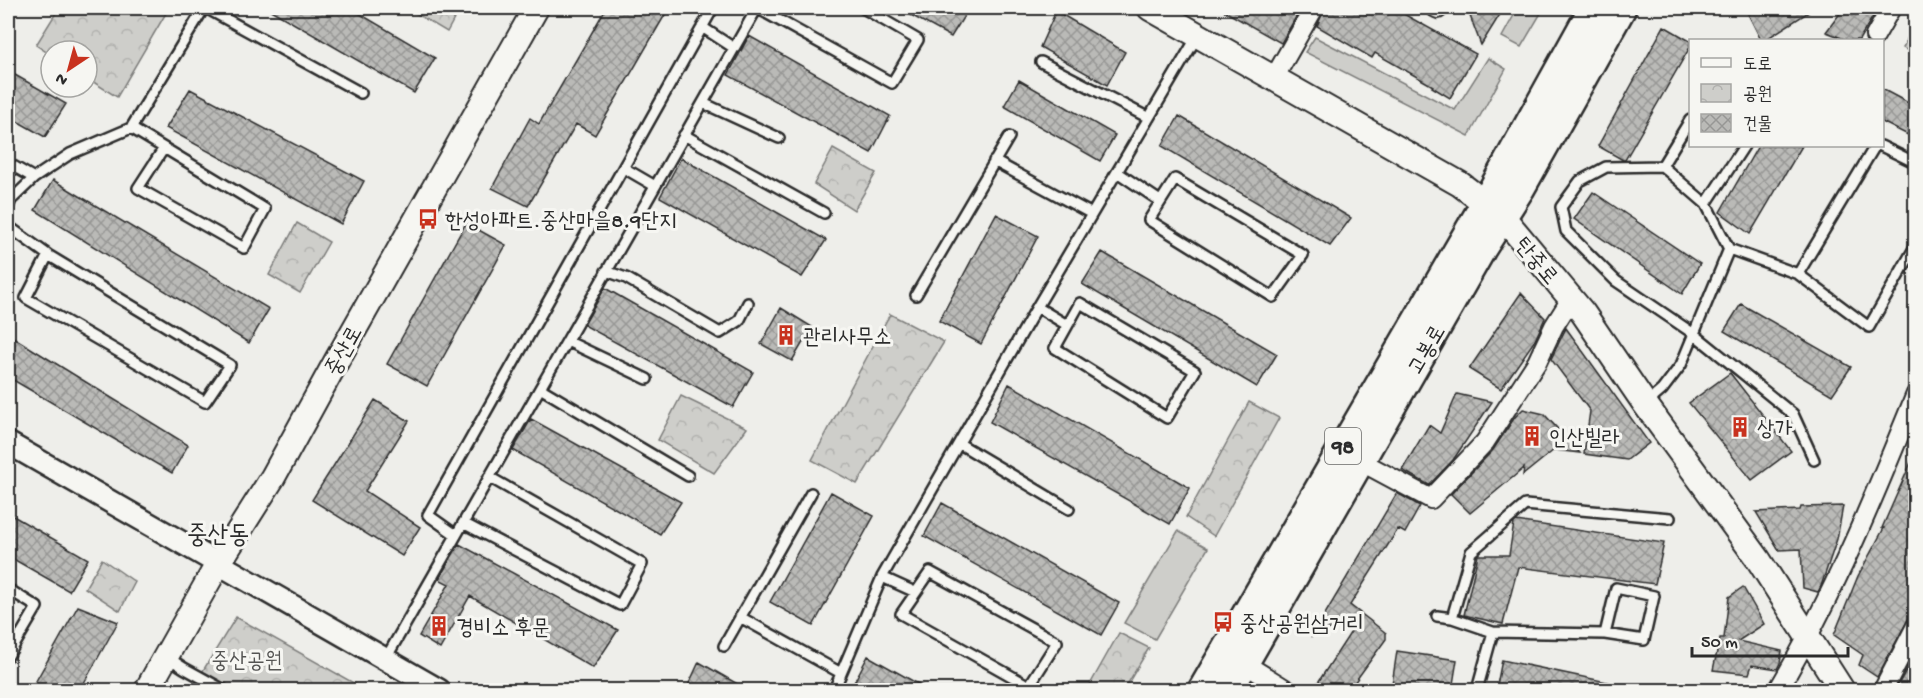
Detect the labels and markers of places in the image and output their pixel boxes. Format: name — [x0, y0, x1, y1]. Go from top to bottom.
bus stop icon: 한성아파트.중산마을8.9단지 — [416, 207, 440, 231]
place label: 한성아파트.중산마을8.9단지 — [445, 210, 677, 236]
building icon: 관리사무소 — [774, 323, 798, 347]
place label: 관리사무소 — [803, 326, 892, 352]
building icon: 상가 — [1728, 415, 1752, 439]
place label: 상가 — [1757, 418, 1793, 444]
building icon: 인산빌라 — [1520, 424, 1544, 448]
place label: 인산빌라 — [1549, 427, 1620, 453]
bus stop icon: 중산공원삼거리 — [1211, 610, 1235, 634]
place label: 중산공원삼거리 — [1240, 613, 1364, 639]
building icon: 경비소 후문 — [427, 614, 451, 638]
place label: 경비소 후문 — [456, 617, 550, 643]

